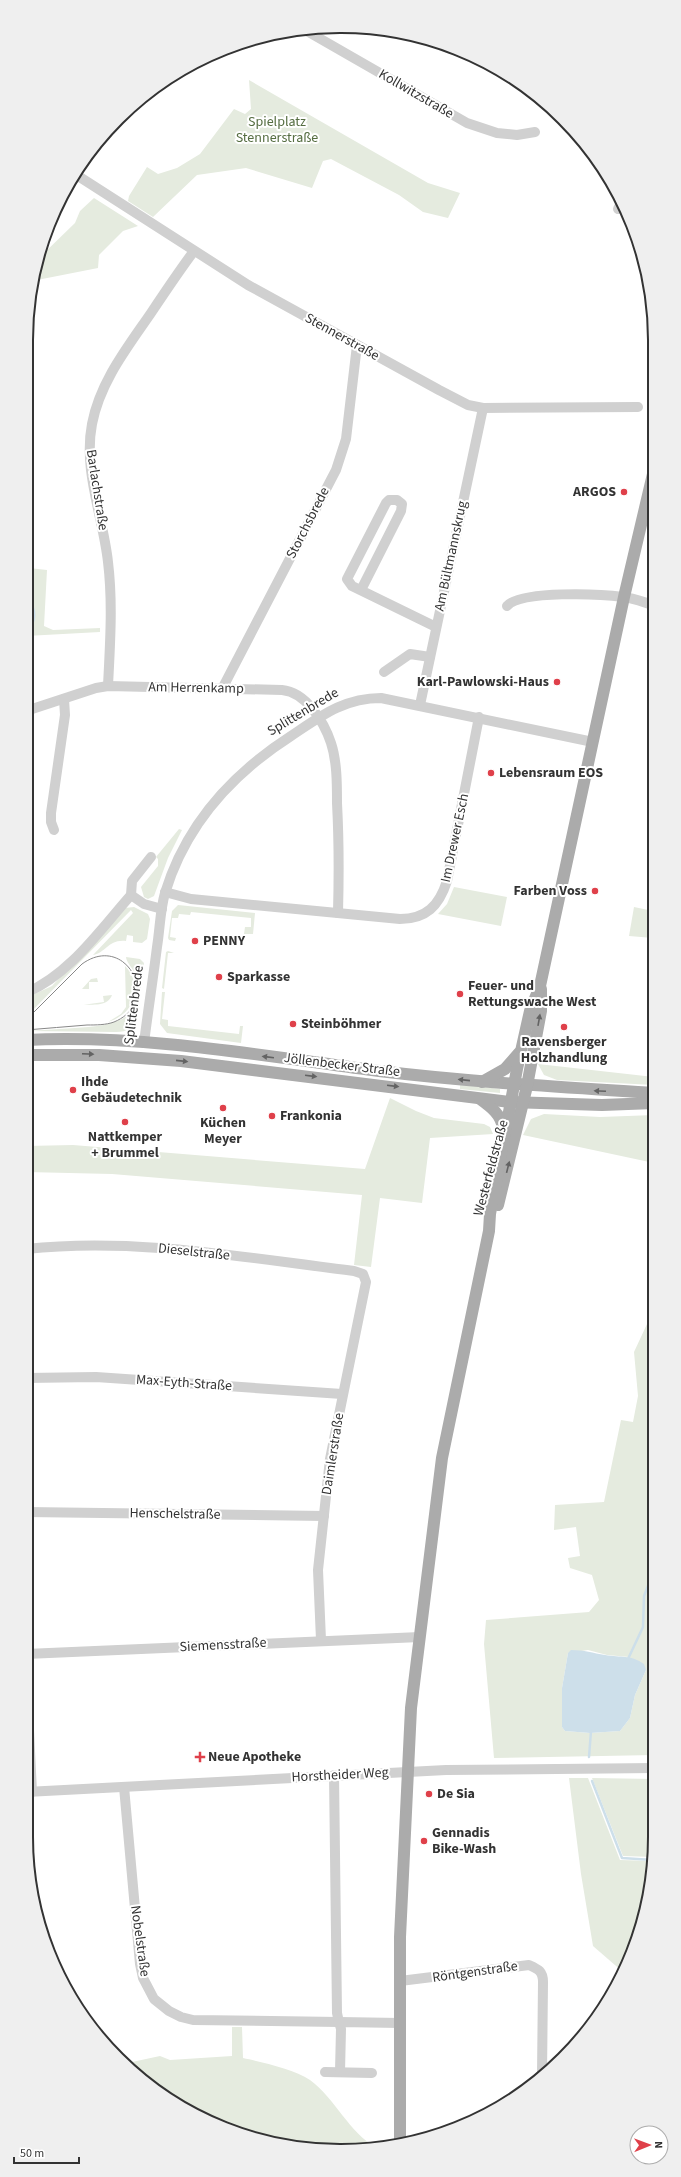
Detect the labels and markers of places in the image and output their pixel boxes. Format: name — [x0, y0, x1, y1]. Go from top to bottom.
place label: ARGOS — [572, 482, 616, 502]
marker: ARGOS — [619, 487, 629, 497]
place label: Karl-Pawlowski-Haus — [417, 672, 549, 692]
marker: Karl-Pawlowski-Haus — [552, 677, 562, 687]
place label: Lebensraum EOS — [499, 763, 603, 783]
marker: Lebensraum EOS — [486, 768, 496, 778]
place label: Farben Voss — [514, 881, 587, 901]
marker: Farben Voss — [590, 886, 600, 896]
place label: PENNY — [203, 931, 246, 951]
marker: PENNY — [190, 936, 200, 946]
place label: Sparkasse — [227, 967, 290, 987]
marker: Sparkasse — [214, 972, 224, 982]
place label: Feuer- und Rettungswache West — [468, 976, 597, 1012]
marker: Feuer- und Rettungswache West — [455, 989, 465, 999]
place label: Steinböhmer — [301, 1014, 382, 1034]
marker: Steinböhmer — [288, 1019, 298, 1029]
marker: Ravensberger Holzhandlung — [559, 1022, 569, 1032]
place label: Ravensberger Holzhandlung — [521, 1032, 608, 1068]
place label: Ihde Gebäudetechnik — [81, 1072, 182, 1108]
marker: Ihde Gebäudetechnik — [68, 1085, 78, 1095]
marker: Küchen Meyer — [218, 1103, 228, 1113]
place label: Frankonia — [280, 1106, 342, 1126]
marker: Frankonia — [267, 1111, 277, 1121]
place label: Küchen Meyer — [200, 1113, 246, 1149]
marker: Nattkemper + Brummel — [120, 1117, 130, 1127]
place label: Nattkemper + Brummel — [88, 1127, 163, 1163]
place label: Neue Apotheke — [208, 1747, 301, 1767]
marker: Neue Apotheke — [195, 1752, 205, 1762]
place label: De Sia — [437, 1784, 475, 1804]
marker: De Sia — [424, 1789, 434, 1799]
place label: Gennadis Bike-Wash — [432, 1823, 496, 1859]
marker: Gennadis Bike-Wash — [419, 1836, 429, 1846]

